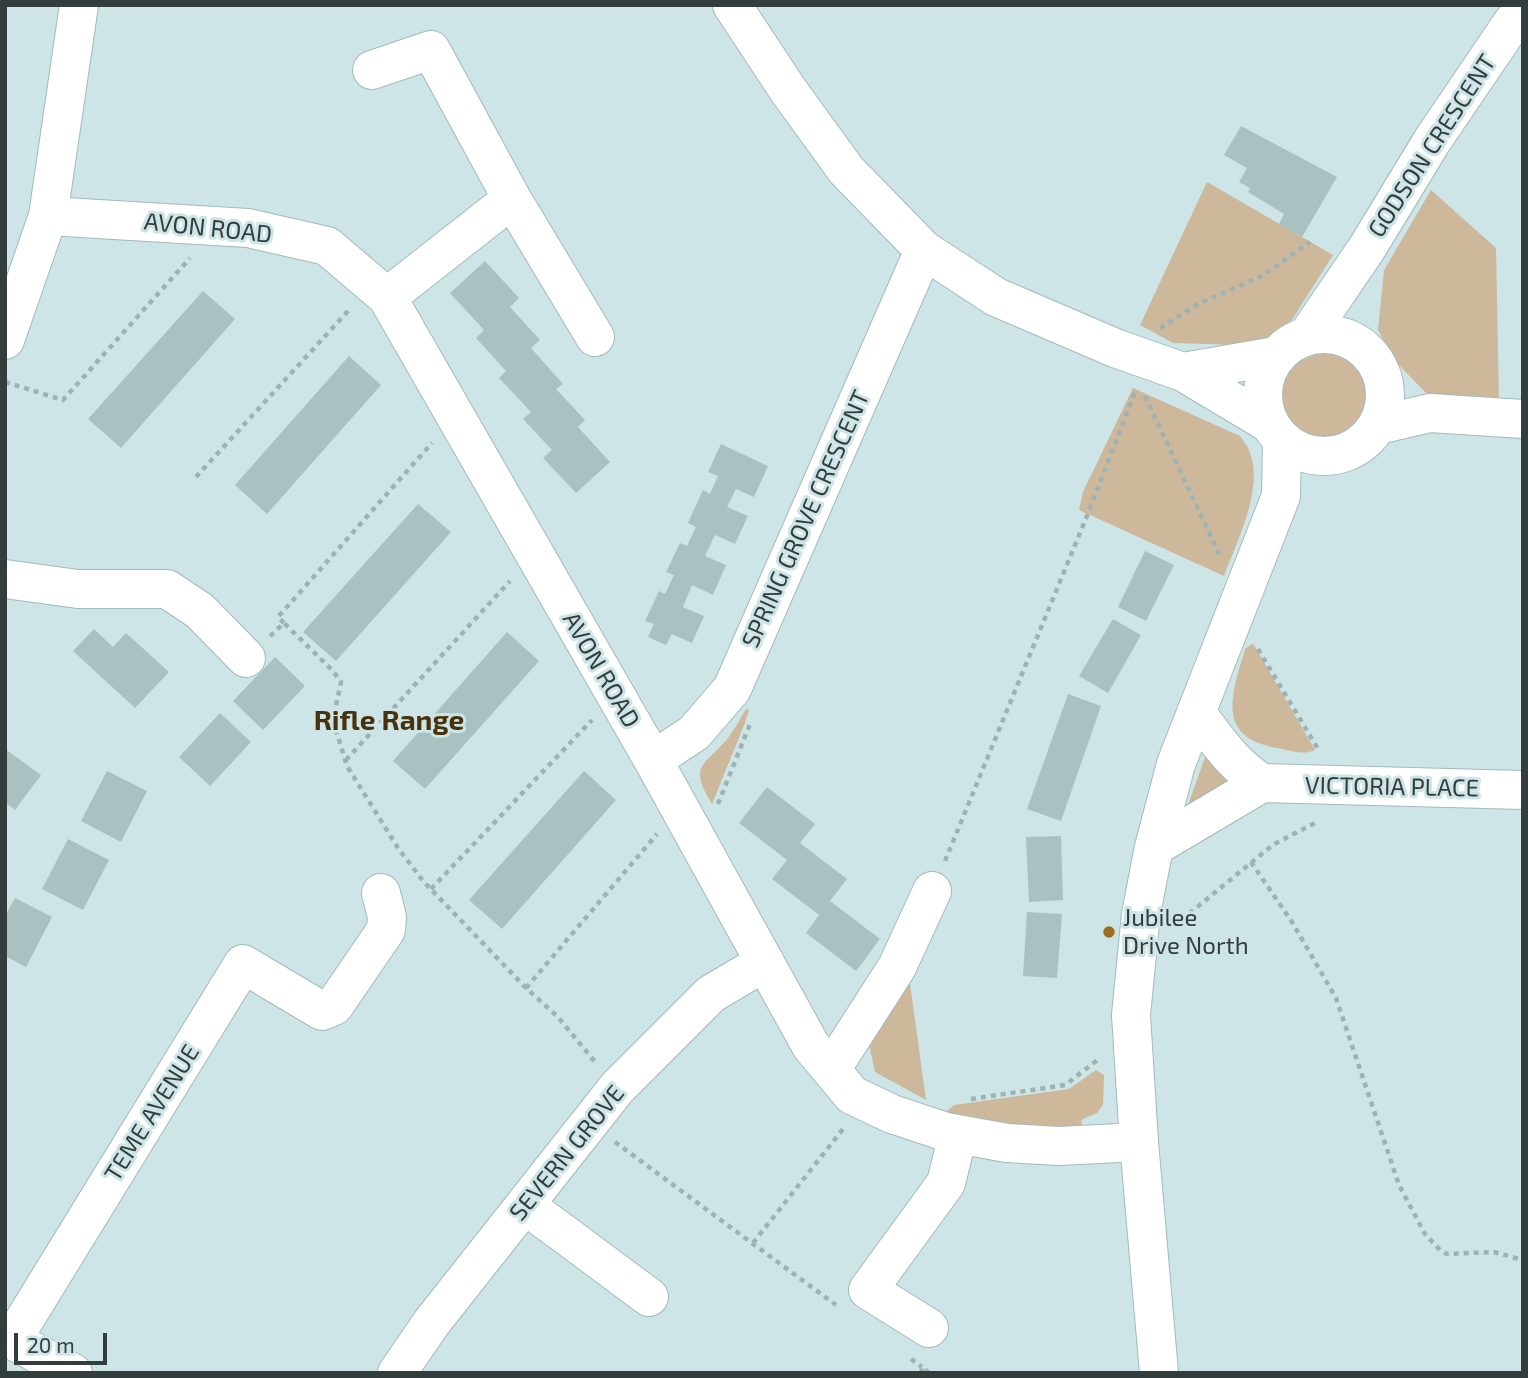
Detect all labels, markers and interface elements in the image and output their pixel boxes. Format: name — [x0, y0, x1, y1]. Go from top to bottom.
street label: GODSON CRESCENT — [1362, 49, 1502, 243]
street label: AVON ROAD — [143, 207, 273, 249]
street label: SPRING GROVE CRESCENT — [736, 386, 876, 652]
street label: AVON ROAD — [556, 607, 646, 733]
district label: Rifle Range — [314, 704, 464, 738]
street label: VICTORIA PLACE — [1305, 771, 1479, 803]
place label: Jubilee Drive North — [1123, 904, 1249, 960]
marker: Jubilee Drive North — [1101, 924, 1117, 940]
street label: TEME AVENUE — [99, 1039, 205, 1187]
street label: SEVERN GROVE — [504, 1079, 630, 1227]
scale bar — [18, 1318, 110, 1362]
text: 20 m — [27, 1332, 75, 1357]

